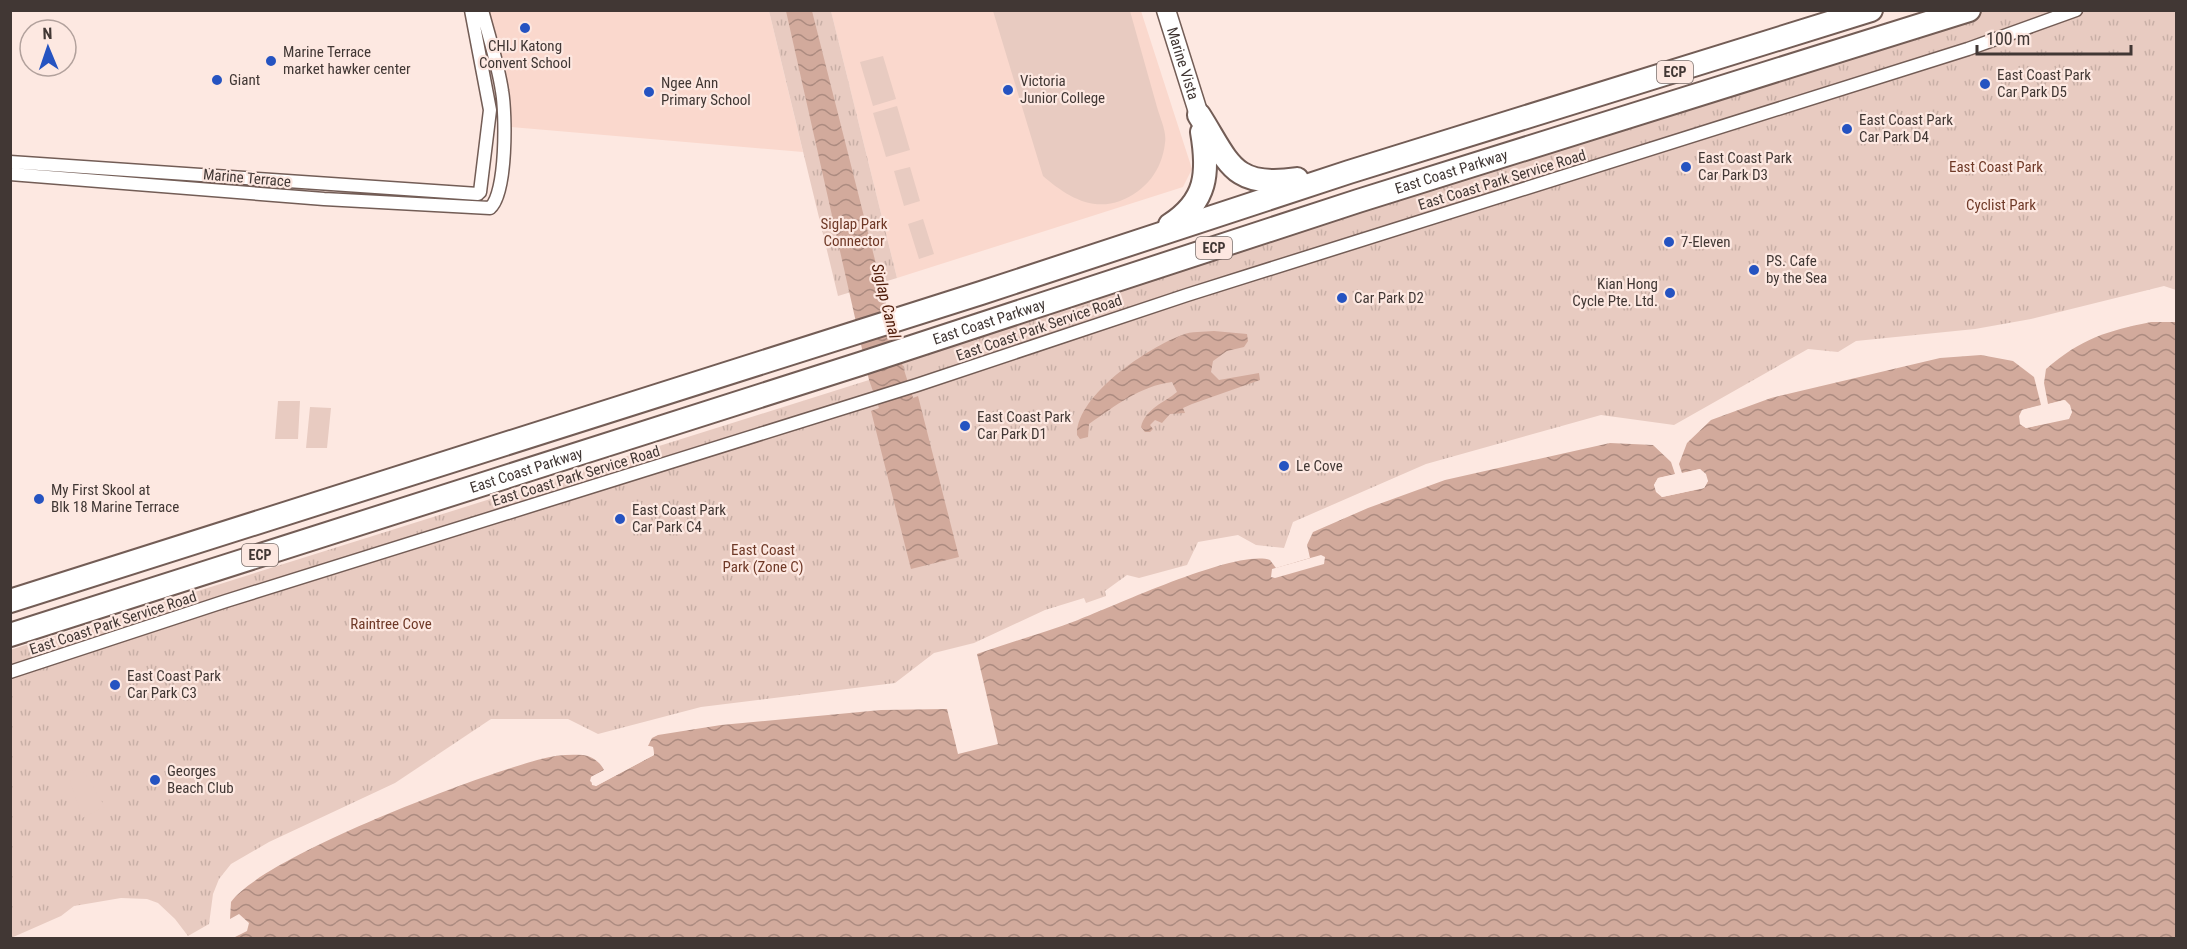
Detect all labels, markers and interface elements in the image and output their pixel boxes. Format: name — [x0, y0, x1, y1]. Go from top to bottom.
north arrow — [18, 18, 78, 78]
scale bar — [1977, 18, 2132, 56]
marker: CHIJ Katong Convent School — [518, 21, 532, 35]
text: N — [42, 24, 53, 43]
street label: Marine Vista — [1163, 25, 1203, 102]
text: 100 m — [1986, 28, 2030, 49]
place label: CHIJ Katong Convent School — [479, 37, 571, 72]
place label: Marine Terrace market hawker center — [283, 43, 411, 78]
marker: Marine Terrace market hawker center — [264, 54, 278, 68]
road number: ECP — [1657, 61, 1693, 83]
place label: East Coast Park Car Park D5 — [1997, 66, 2091, 101]
place label: Giant — [229, 71, 260, 89]
place label: Victoria Junior College — [1020, 72, 1105, 107]
marker: Giant — [210, 73, 224, 87]
place label: Ngee Ann Primary School — [661, 74, 751, 109]
marker: East Coast Park Car Park D5 — [1978, 77, 1992, 91]
marker: Victoria Junior College — [1001, 83, 1015, 97]
marker: Ngee Ann Primary School — [642, 85, 656, 99]
place label: East Coast Park Car Park D4 — [1859, 111, 1953, 146]
marker: East Coast Park Car Park D4 — [1840, 122, 1854, 136]
street label: East Coast Parkway — [1393, 146, 1510, 198]
street label: East Coast Park Service Road — [1416, 146, 1588, 214]
place label: East Coast Park Car Park D3 — [1698, 149, 1792, 184]
park label: East Coast Park — [1949, 158, 2043, 176]
marker: East Coast Park Car Park D3 — [1679, 160, 1693, 174]
street label: Marine Terrace — [202, 165, 292, 191]
park label: Cyclist Park — [1966, 196, 2036, 214]
park label: Siglap Park Connector — [821, 215, 888, 250]
place label: 7-Eleven — [1681, 233, 1731, 251]
marker: 7-Eleven — [1662, 235, 1676, 249]
road number: ECP — [1196, 237, 1232, 259]
place label: PS. Cafe by the Sea — [1766, 252, 1827, 287]
water label: Siglap Canal — [868, 262, 905, 341]
marker: PS. Cafe by the Sea — [1747, 263, 1761, 277]
place label: Kian Hong Cycle Pte. Ltd. — [1572, 275, 1658, 310]
marker: Kian Hong Cycle Pte. Ltd. — [1663, 286, 1677, 300]
place label: Car Park D2 — [1354, 289, 1424, 307]
street label: East Coast Park Service Road — [954, 291, 1124, 365]
marker: Car Park D2 — [1335, 291, 1349, 305]
street label: East Coast Parkway — [931, 295, 1048, 349]
place label: East Coast Park Car Park D1 — [977, 408, 1071, 443]
marker: East Coast Park Car Park D1 — [958, 419, 972, 433]
street label: East Coast Park Service Road — [490, 442, 662, 510]
street label: East Coast Parkway — [468, 444, 585, 497]
place label: Le Cove — [1296, 457, 1343, 475]
marker: Le Cove — [1277, 459, 1291, 473]
place label: My First Skool at Blk 18 Marine Terrace — [51, 481, 179, 516]
marker: My First Skool at Blk 18 Marine Terrace — [32, 492, 46, 506]
place label: East Coast Park Car Park C4 — [632, 501, 726, 536]
marker: East Coast Park Car Park C4 — [613, 512, 627, 526]
park label: East Coast Park (Zone C) — [723, 541, 803, 576]
road number: ECP — [242, 544, 278, 566]
street label: East Coast Park Service Road — [27, 587, 199, 659]
park label: Raintree Cove — [350, 615, 432, 633]
place label: East Coast Park Car Park C3 — [127, 667, 221, 702]
marker: East Coast Park Car Park C3 — [108, 678, 122, 692]
place label: Georges Beach Club — [167, 762, 234, 797]
marker: Georges Beach Club — [148, 773, 162, 787]

